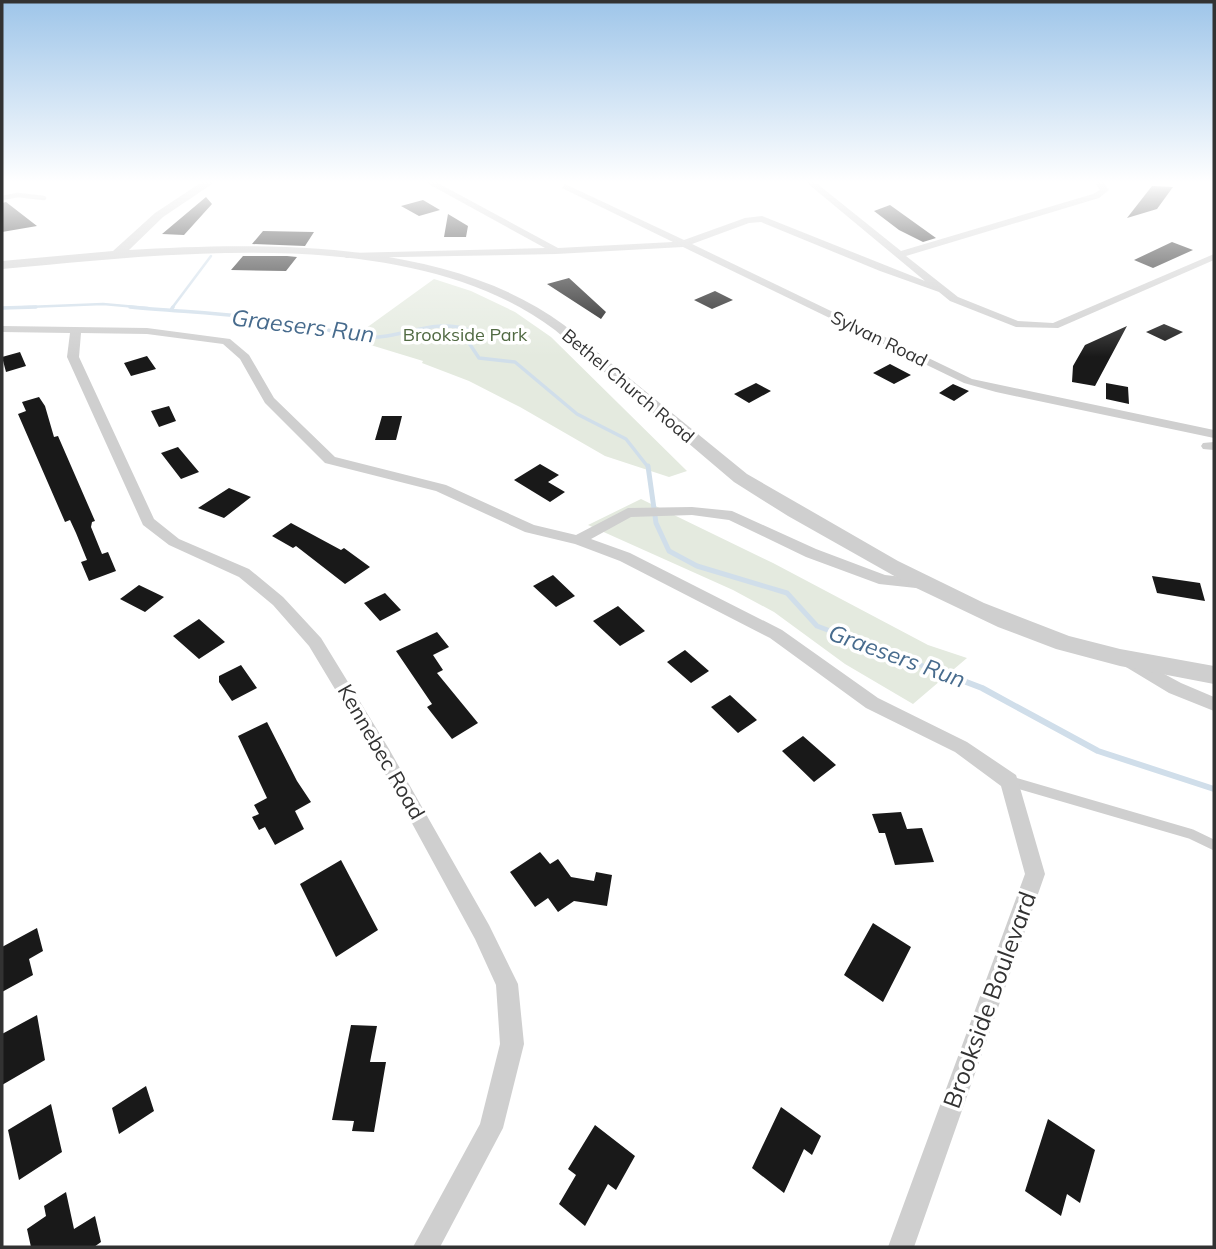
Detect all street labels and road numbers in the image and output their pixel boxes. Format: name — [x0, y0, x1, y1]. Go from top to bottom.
street label: Sylvan Road — [827, 305, 931, 372]
street label: Bethel Church Road — [557, 324, 699, 448]
street label: Kennebec Road — [333, 679, 431, 824]
street label: Brookside Boulevard — [936, 887, 1042, 1112]

